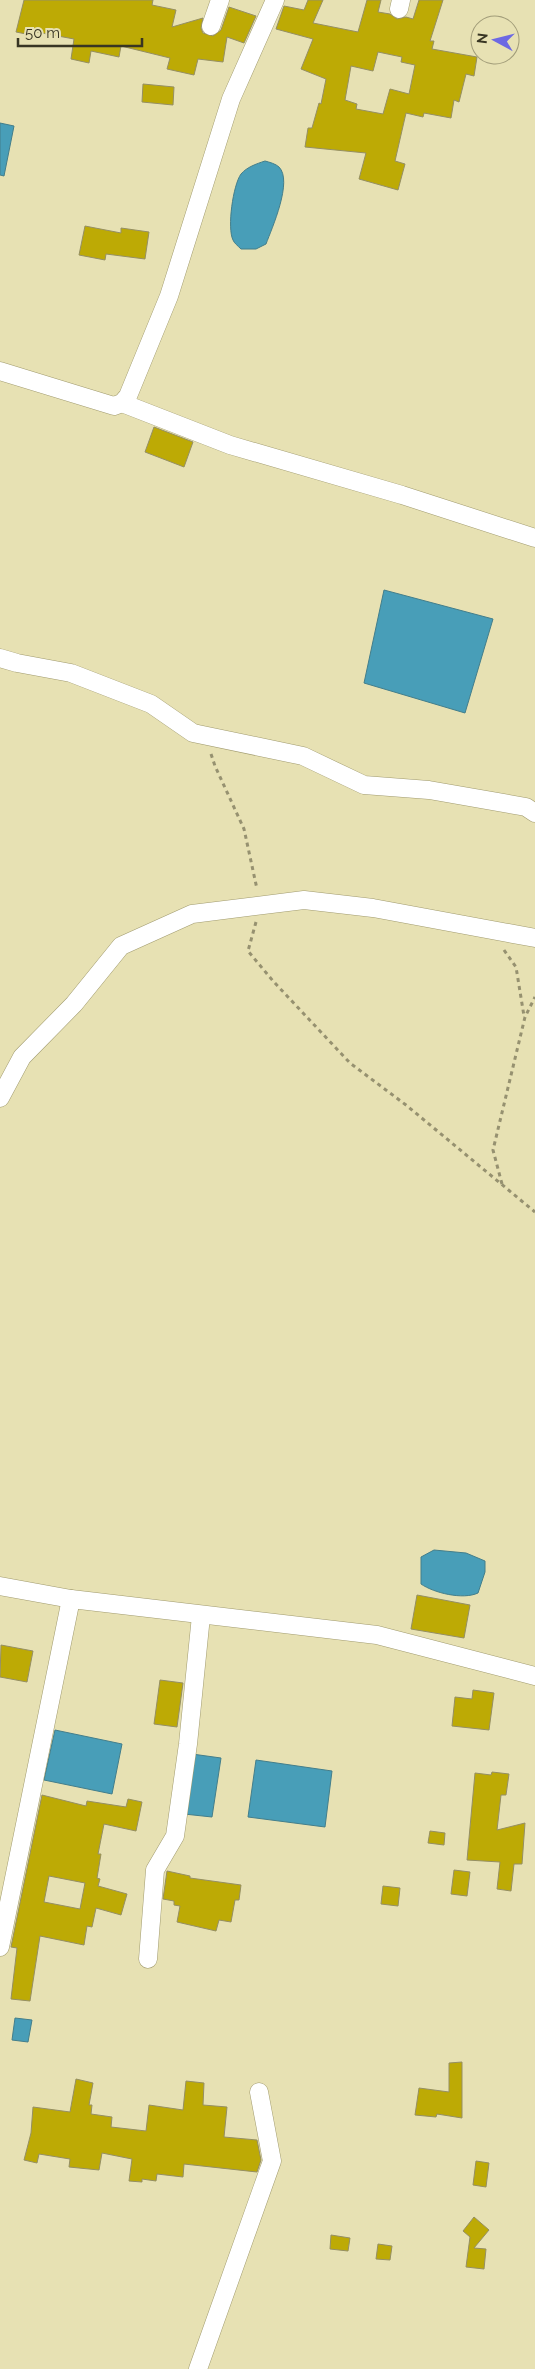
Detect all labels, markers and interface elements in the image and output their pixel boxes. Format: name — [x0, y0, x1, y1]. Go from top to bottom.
scale bar — [18, 15, 141, 47]
north arrow — [470, 15, 520, 65]
text: 50 m — [25, 24, 60, 42]
text: N — [474, 32, 491, 45]

